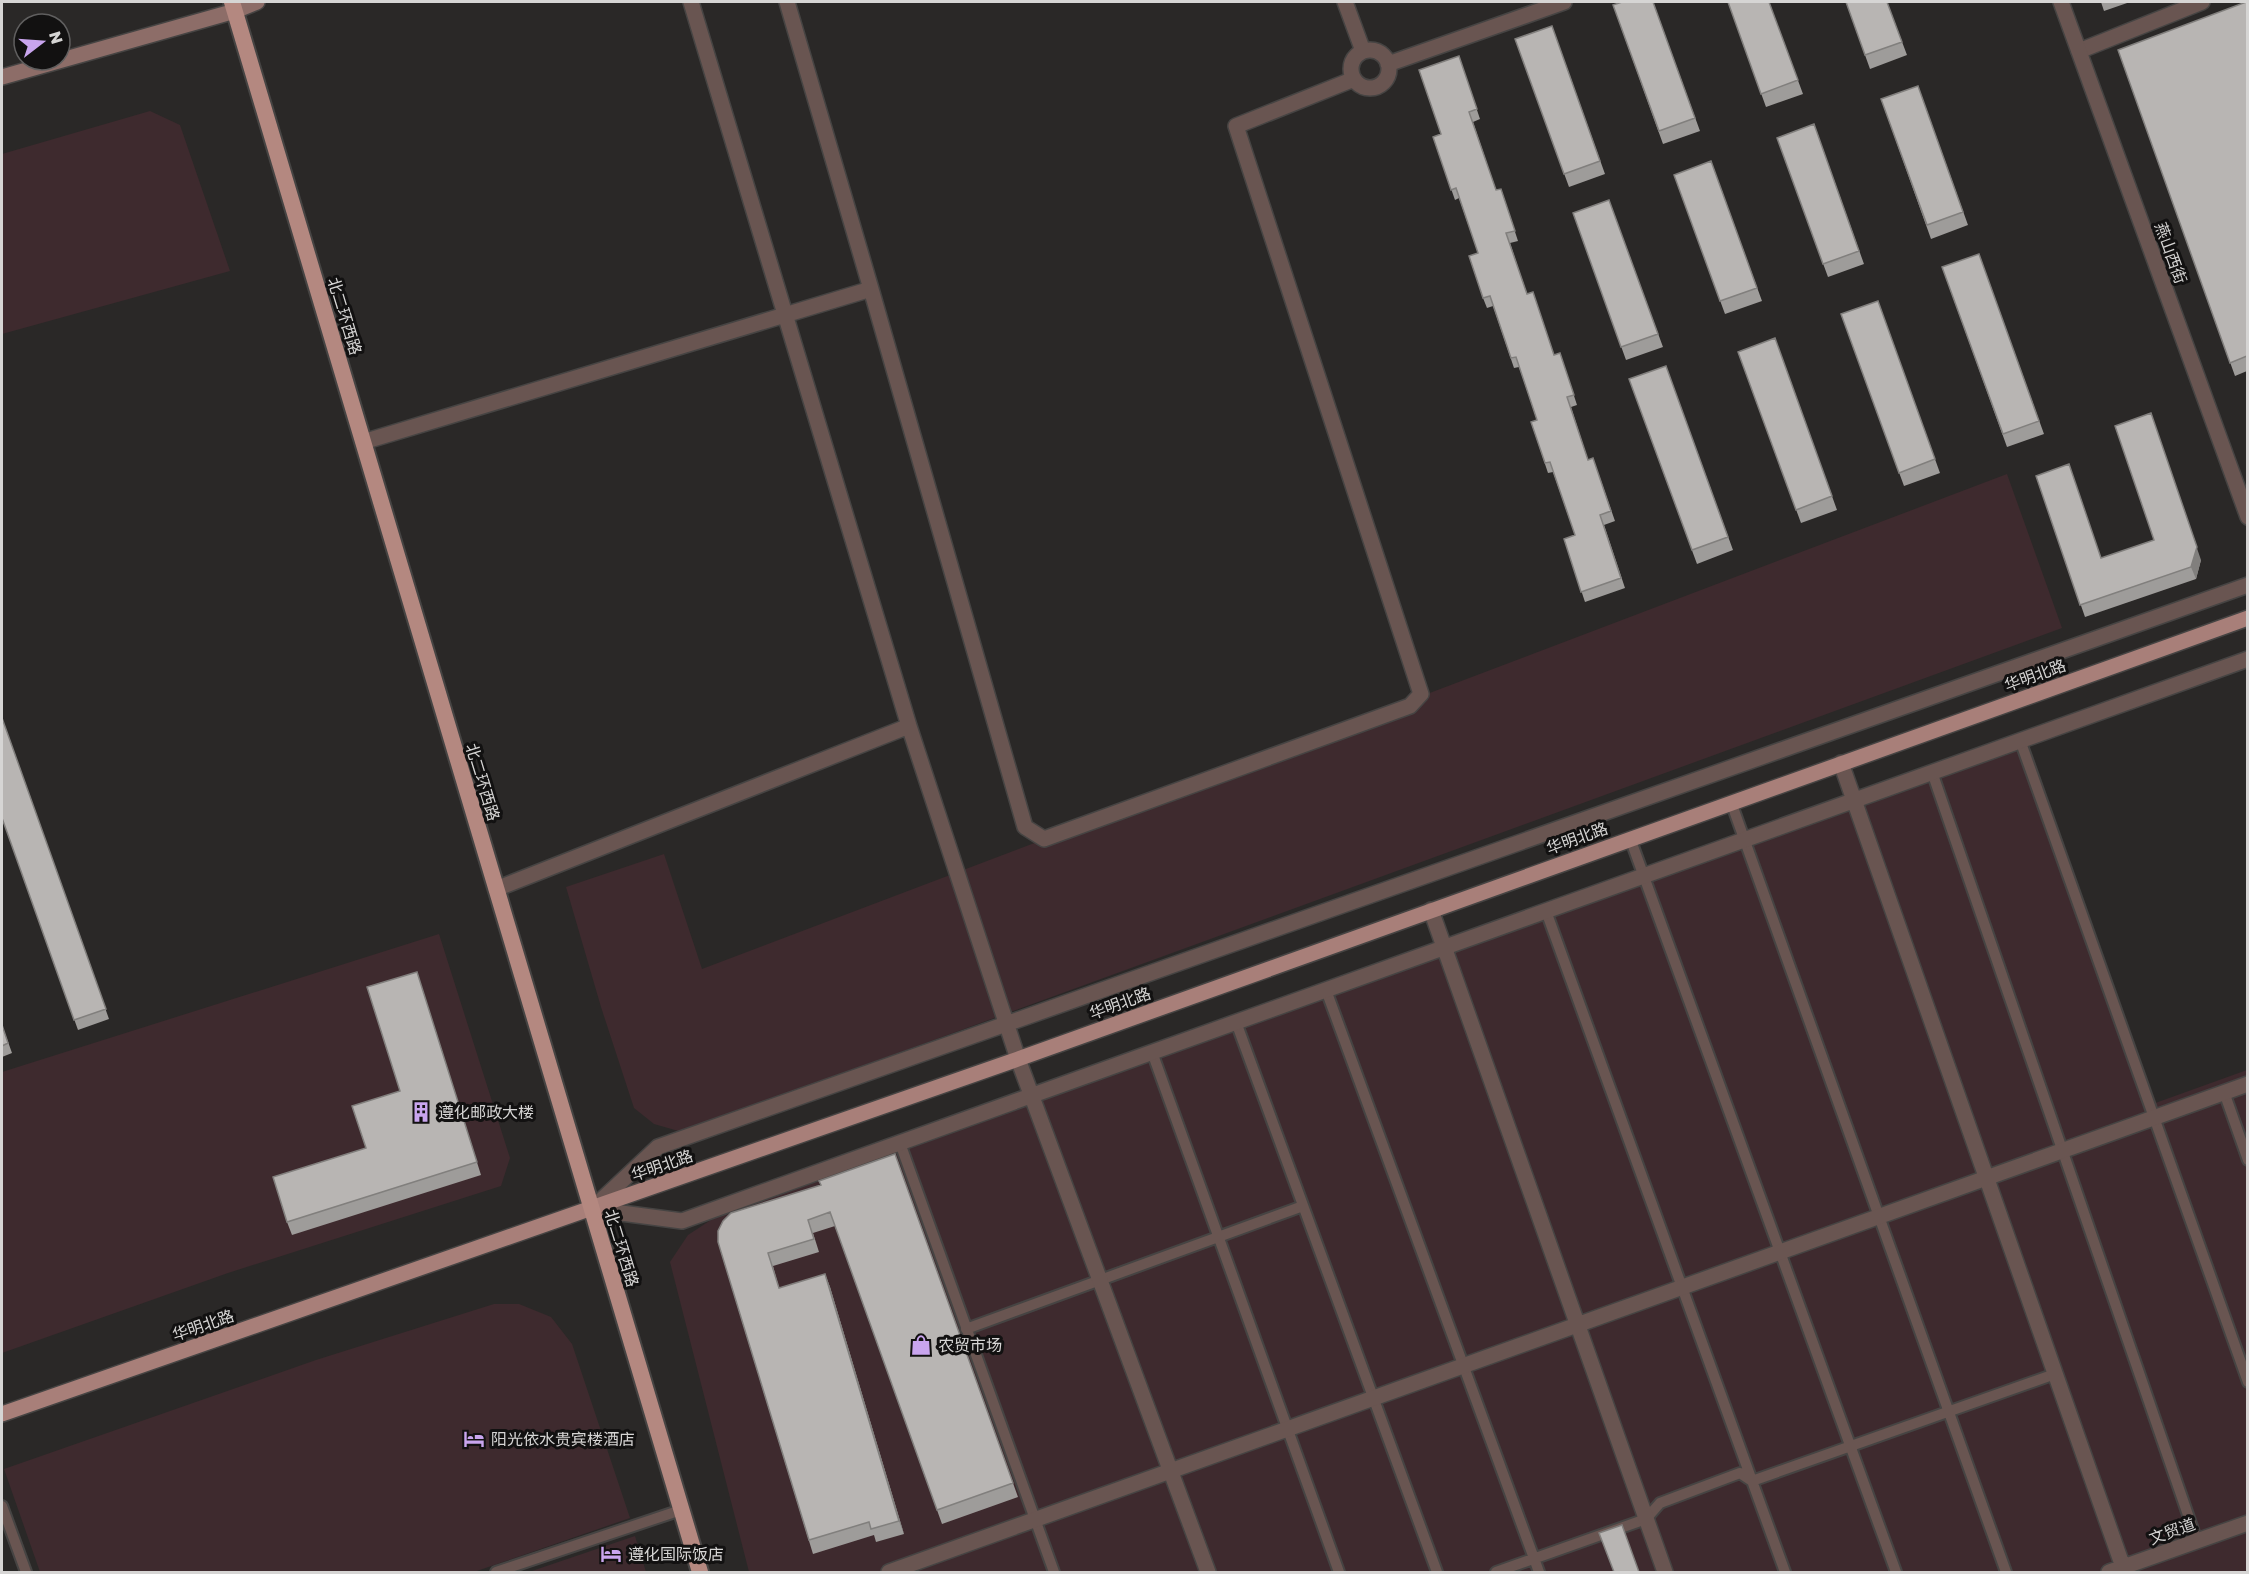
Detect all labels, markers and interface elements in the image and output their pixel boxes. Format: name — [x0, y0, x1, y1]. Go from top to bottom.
north arrow — [12, 12, 72, 72]
text: N — [45, 29, 68, 46]
street label: 燕山西街 — [2151, 220, 2191, 286]
street label: 北二环西路 — [324, 275, 366, 357]
street label: 华明北路 — [2002, 655, 2068, 695]
street label: 北二环西路 — [462, 741, 504, 823]
street label: 华明北路 — [1544, 818, 1610, 858]
street label: 华明北路 — [1087, 983, 1153, 1023]
building icon: 遵化邮政大楼 — [409, 1100, 433, 1124]
place label: 遵化邮政大楼 — [438, 1102, 534, 1122]
street label: 华明北路 — [628, 1145, 696, 1185]
street label: 北二环西路 — [601, 1207, 643, 1289]
street label: 华明北路 — [169, 1305, 237, 1345]
shop icon: 农贸市场 — [909, 1333, 933, 1357]
place label: 农贸市场 — [938, 1335, 1002, 1355]
hotel icon: 阳光依水贵宾楼酒店 — [462, 1427, 486, 1451]
place label: 阳光依水贵宾楼酒店 — [491, 1429, 635, 1449]
street label: 文贸道 — [2146, 1513, 2198, 1549]
hotel icon: 遵化国际饭店 — [599, 1542, 623, 1566]
place label: 遵化国际饭店 — [628, 1544, 724, 1564]

